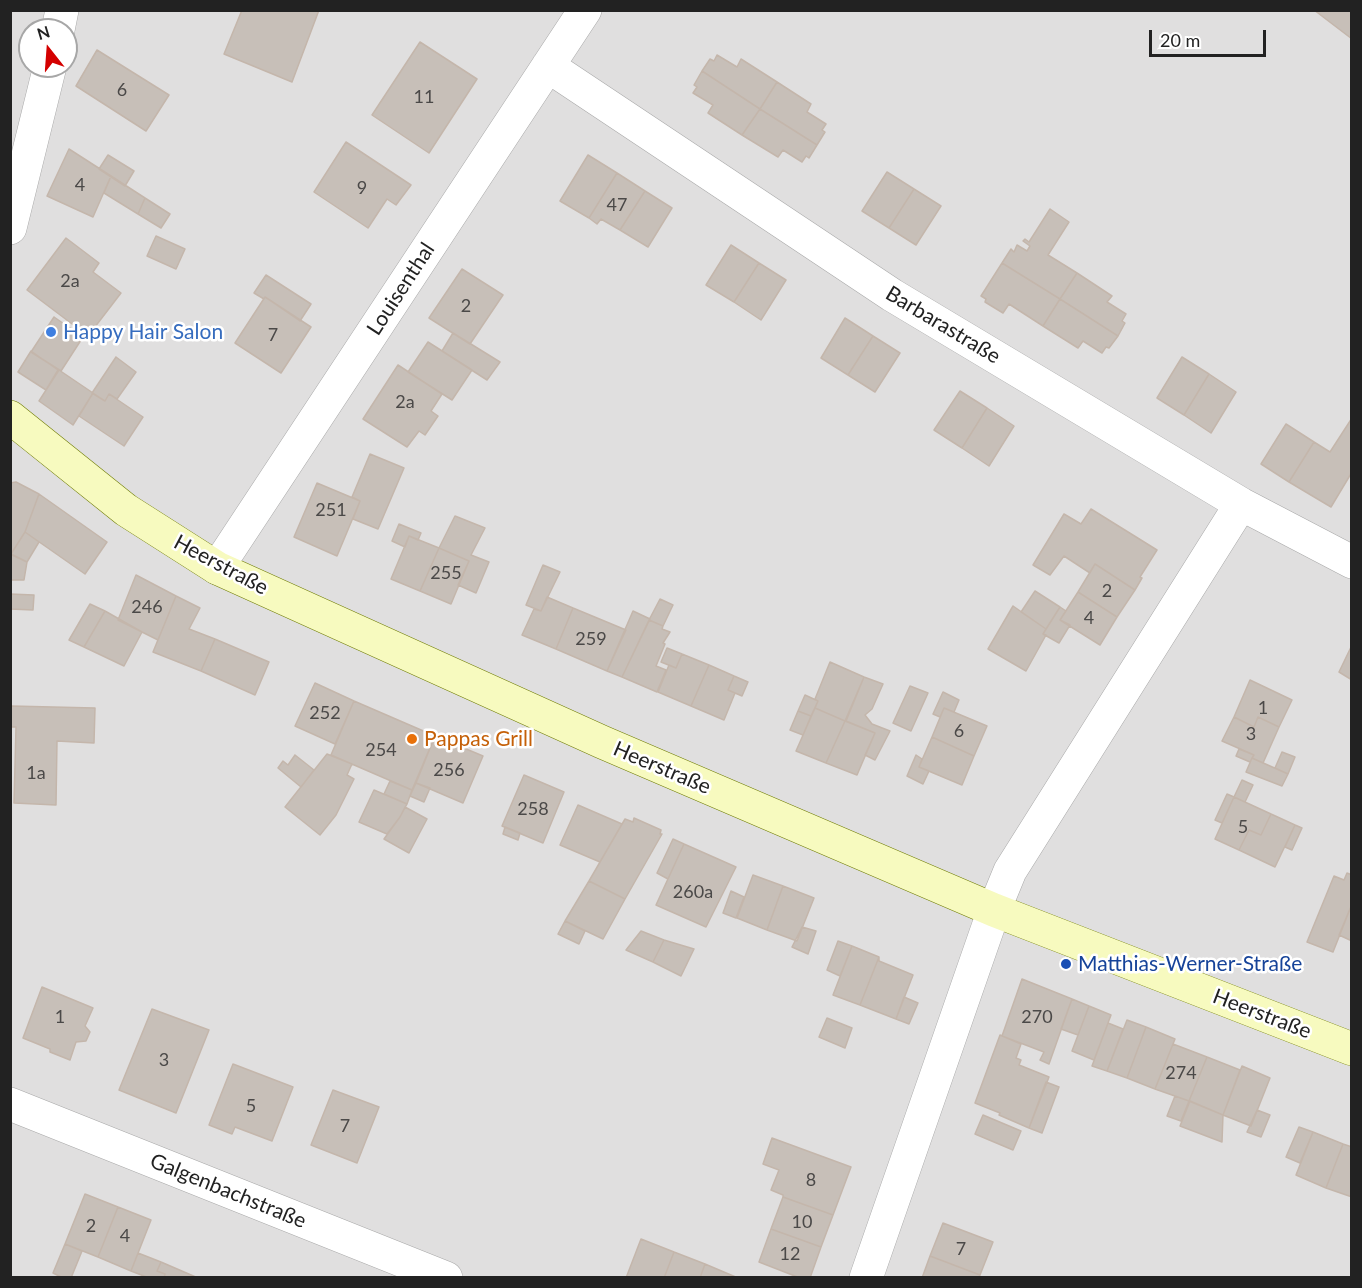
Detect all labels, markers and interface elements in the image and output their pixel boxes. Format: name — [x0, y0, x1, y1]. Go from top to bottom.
north arrow — [18, 18, 78, 78]
scale bar — [1152, 18, 1269, 56]
text: N — [34, 21, 52, 43]
text: 20 m — [1160, 29, 1200, 51]
house number: 6 — [117, 79, 127, 101]
house number: 11 — [414, 86, 434, 108]
house number: 4 — [75, 174, 85, 196]
house number: 9 — [357, 177, 367, 199]
house number: 47 — [607, 194, 627, 216]
street label: Louisenthal — [362, 238, 440, 340]
house number: 2a — [60, 270, 80, 292]
street label: Barbarastraße — [881, 281, 1005, 369]
house number: 2 — [461, 295, 471, 317]
place label: Happy Hair Salon — [63, 319, 223, 345]
house number: 7 — [268, 324, 278, 346]
marker: Happy Hair Salon — [44, 325, 58, 339]
house number: 2a — [395, 391, 415, 413]
house number: 251 — [315, 499, 347, 521]
street label: Heerstraße — [169, 530, 273, 600]
house number: 255 — [430, 562, 462, 584]
house number: 2 — [1102, 580, 1112, 602]
house number: 246 — [131, 596, 163, 618]
house number: 4 — [1084, 607, 1094, 629]
house number: 259 — [575, 628, 607, 650]
house number: 1 — [1258, 697, 1268, 719]
house number: 252 — [309, 702, 341, 724]
house number: 6 — [954, 720, 964, 742]
house number: 3 — [1246, 723, 1256, 745]
place label: Pappas Grill — [424, 726, 533, 752]
marker: Pappas Grill — [405, 732, 419, 746]
street label: Heerstraße — [610, 736, 714, 800]
house number: 254 — [365, 739, 397, 761]
house number: 256 — [433, 759, 465, 781]
house number: 1a — [26, 762, 46, 784]
house number: 258 — [517, 798, 549, 820]
house number: 5 — [1238, 816, 1248, 838]
house number: 260a — [673, 881, 713, 903]
place label: Matthias-Werner-Straße — [1078, 951, 1302, 977]
marker: Matthias-Werner-Straße — [1059, 957, 1073, 971]
street label: Heerstraße — [1209, 984, 1315, 1044]
house number: 1 — [55, 1006, 65, 1028]
house number: 270 — [1021, 1006, 1053, 1028]
house number: 3 — [159, 1049, 169, 1071]
house number: 274 — [1165, 1062, 1197, 1084]
house number: 5 — [246, 1095, 256, 1117]
house number: 7 — [340, 1115, 350, 1137]
street label: Galgenbachstraße — [146, 1148, 310, 1234]
house number: 8 — [806, 1169, 816, 1191]
house number: 10 — [792, 1211, 812, 1233]
house number: 2 — [86, 1215, 96, 1237]
house number: 4 — [120, 1225, 130, 1247]
house number: 7 — [956, 1238, 966, 1260]
house number: 12 — [780, 1243, 800, 1265]

